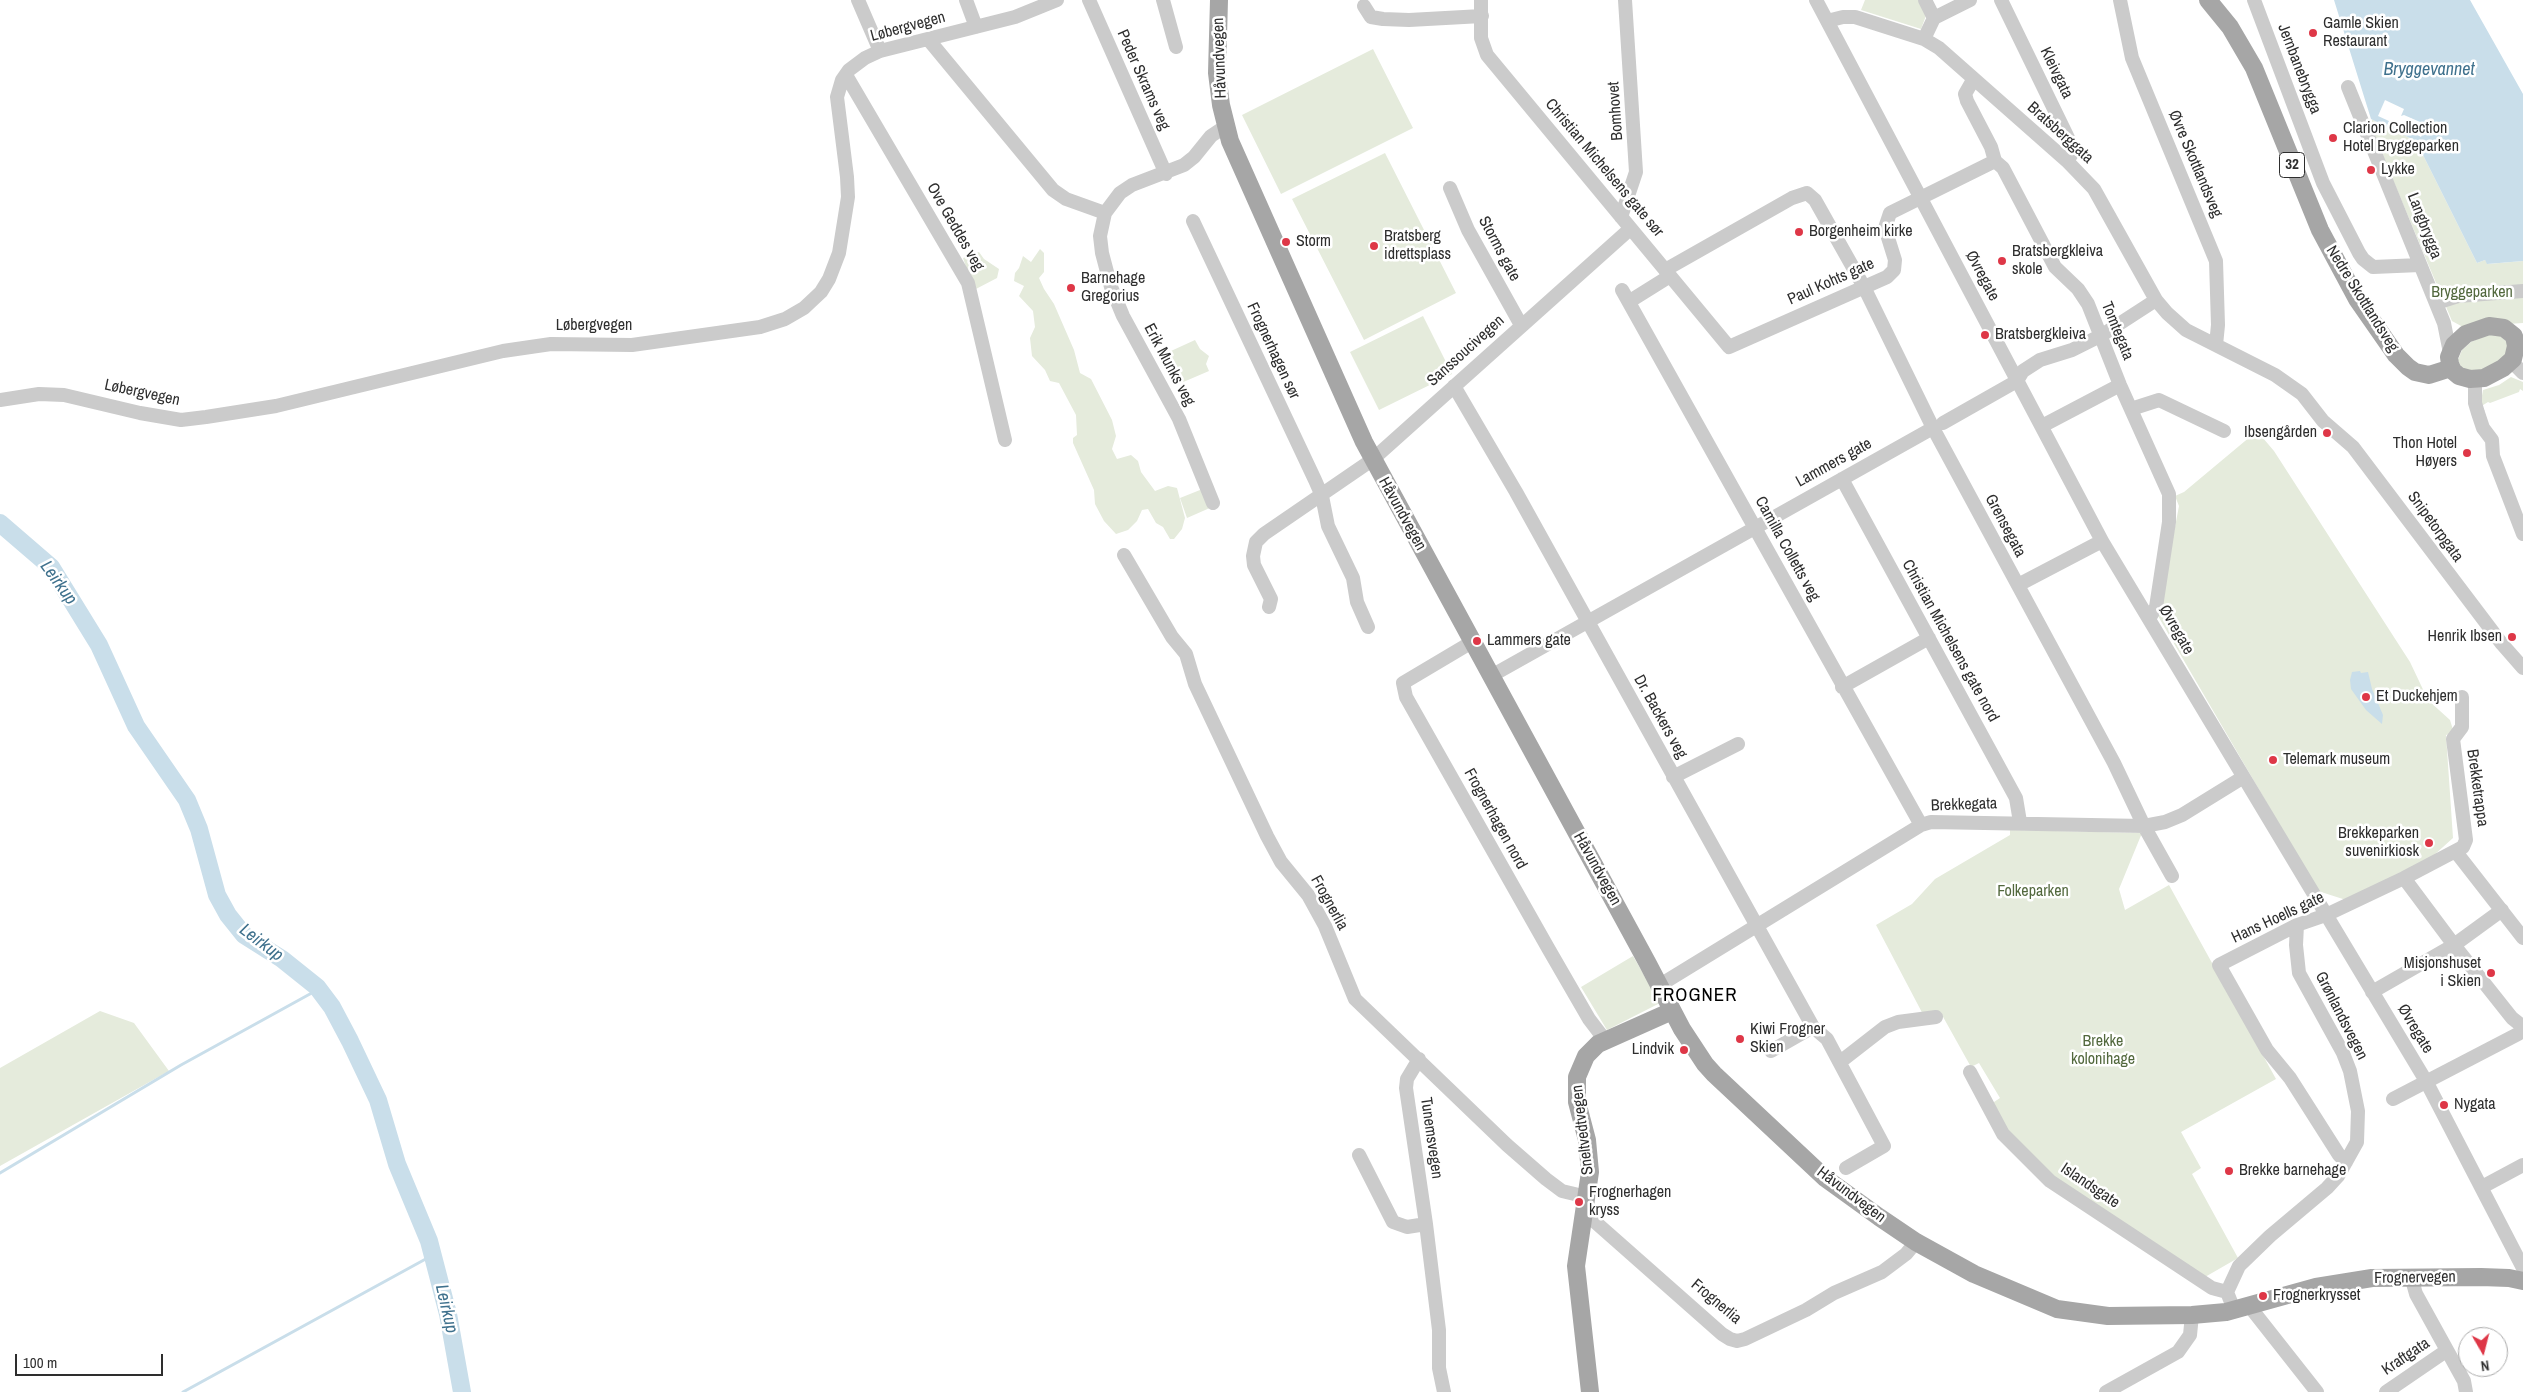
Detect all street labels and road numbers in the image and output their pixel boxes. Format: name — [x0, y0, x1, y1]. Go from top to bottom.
street label: Løbergvegen — [869, 8, 947, 46]
street label: Håvundvegen — [1209, 17, 1231, 99]
street label: Jernbanebrygga — [2273, 21, 2325, 117]
street label: Peder Skrams veg — [1112, 27, 1174, 133]
street label: Kleivgata — [2035, 44, 2077, 102]
street label: Bomhovet — [1604, 81, 1628, 141]
street label: Christian Michelsens gate sør — [1541, 95, 1667, 241]
street label: Bratsberggata — [2023, 98, 2097, 168]
street label: Øvre Skottlandsveg — [2164, 108, 2226, 220]
road number: 32 — [2280, 152, 2304, 178]
street label: Ove Geddes veg — [922, 180, 988, 274]
street label: Langbrygga — [2403, 190, 2445, 262]
street label: Storms gate — [1474, 213, 1524, 285]
street label: Nedre Skottlandsveg — [2322, 242, 2402, 356]
street label: Øvregate — [1961, 248, 2003, 304]
street label: Paul Kohts gate — [1785, 254, 1877, 310]
street label: Tomtegata — [2097, 299, 2137, 363]
street label: Frognerhagen sør — [1242, 300, 1304, 402]
street label: Sanssoucivegen — [1424, 311, 1508, 391]
street label: Løbergvegen — [556, 316, 632, 336]
street label: Erik Munks veg — [1139, 321, 1199, 409]
street label: Løbergvegen — [103, 376, 181, 410]
street label: Lammers gate — [1793, 434, 1875, 492]
street label: Håvundvegen — [1374, 474, 1430, 554]
street label: Snipetorpgata — [2403, 488, 2467, 566]
street label: Grensegata — [1980, 491, 2030, 561]
street label: Camilla Colletts veg — [1750, 493, 1824, 605]
street label: Christian Michelsens gate nord — [1897, 557, 2003, 725]
street label: Øvregate — [2154, 602, 2198, 658]
street label: Dr. Backers veg — [1629, 672, 1691, 762]
street label: Brekketrappa — [2462, 748, 2492, 828]
street label: Frognerhagen nord — [1459, 765, 1531, 873]
street label: Brekkegata — [1931, 794, 1997, 816]
street label: Håvundvegen — [1569, 829, 1625, 909]
street label: Frognerlia — [1306, 872, 1352, 934]
street label: Hans Hoells gate — [2229, 888, 2327, 948]
street label: Grønlandsvegen — [2311, 969, 2371, 1063]
street label: Øvregate — [2393, 1001, 2437, 1057]
street label: Sneltvedtvegen — [1568, 1084, 1598, 1176]
street label: Tunemsvegen — [1416, 1096, 1446, 1180]
street label: Islandsgate — [2057, 1159, 2123, 1213]
street label: Håvundvegen — [1813, 1163, 1889, 1227]
street label: Frognervegen — [2374, 1268, 2456, 1288]
street label: Frognerlia — [1687, 1275, 1745, 1329]
street label: Kraftgata — [2379, 1334, 2433, 1380]

